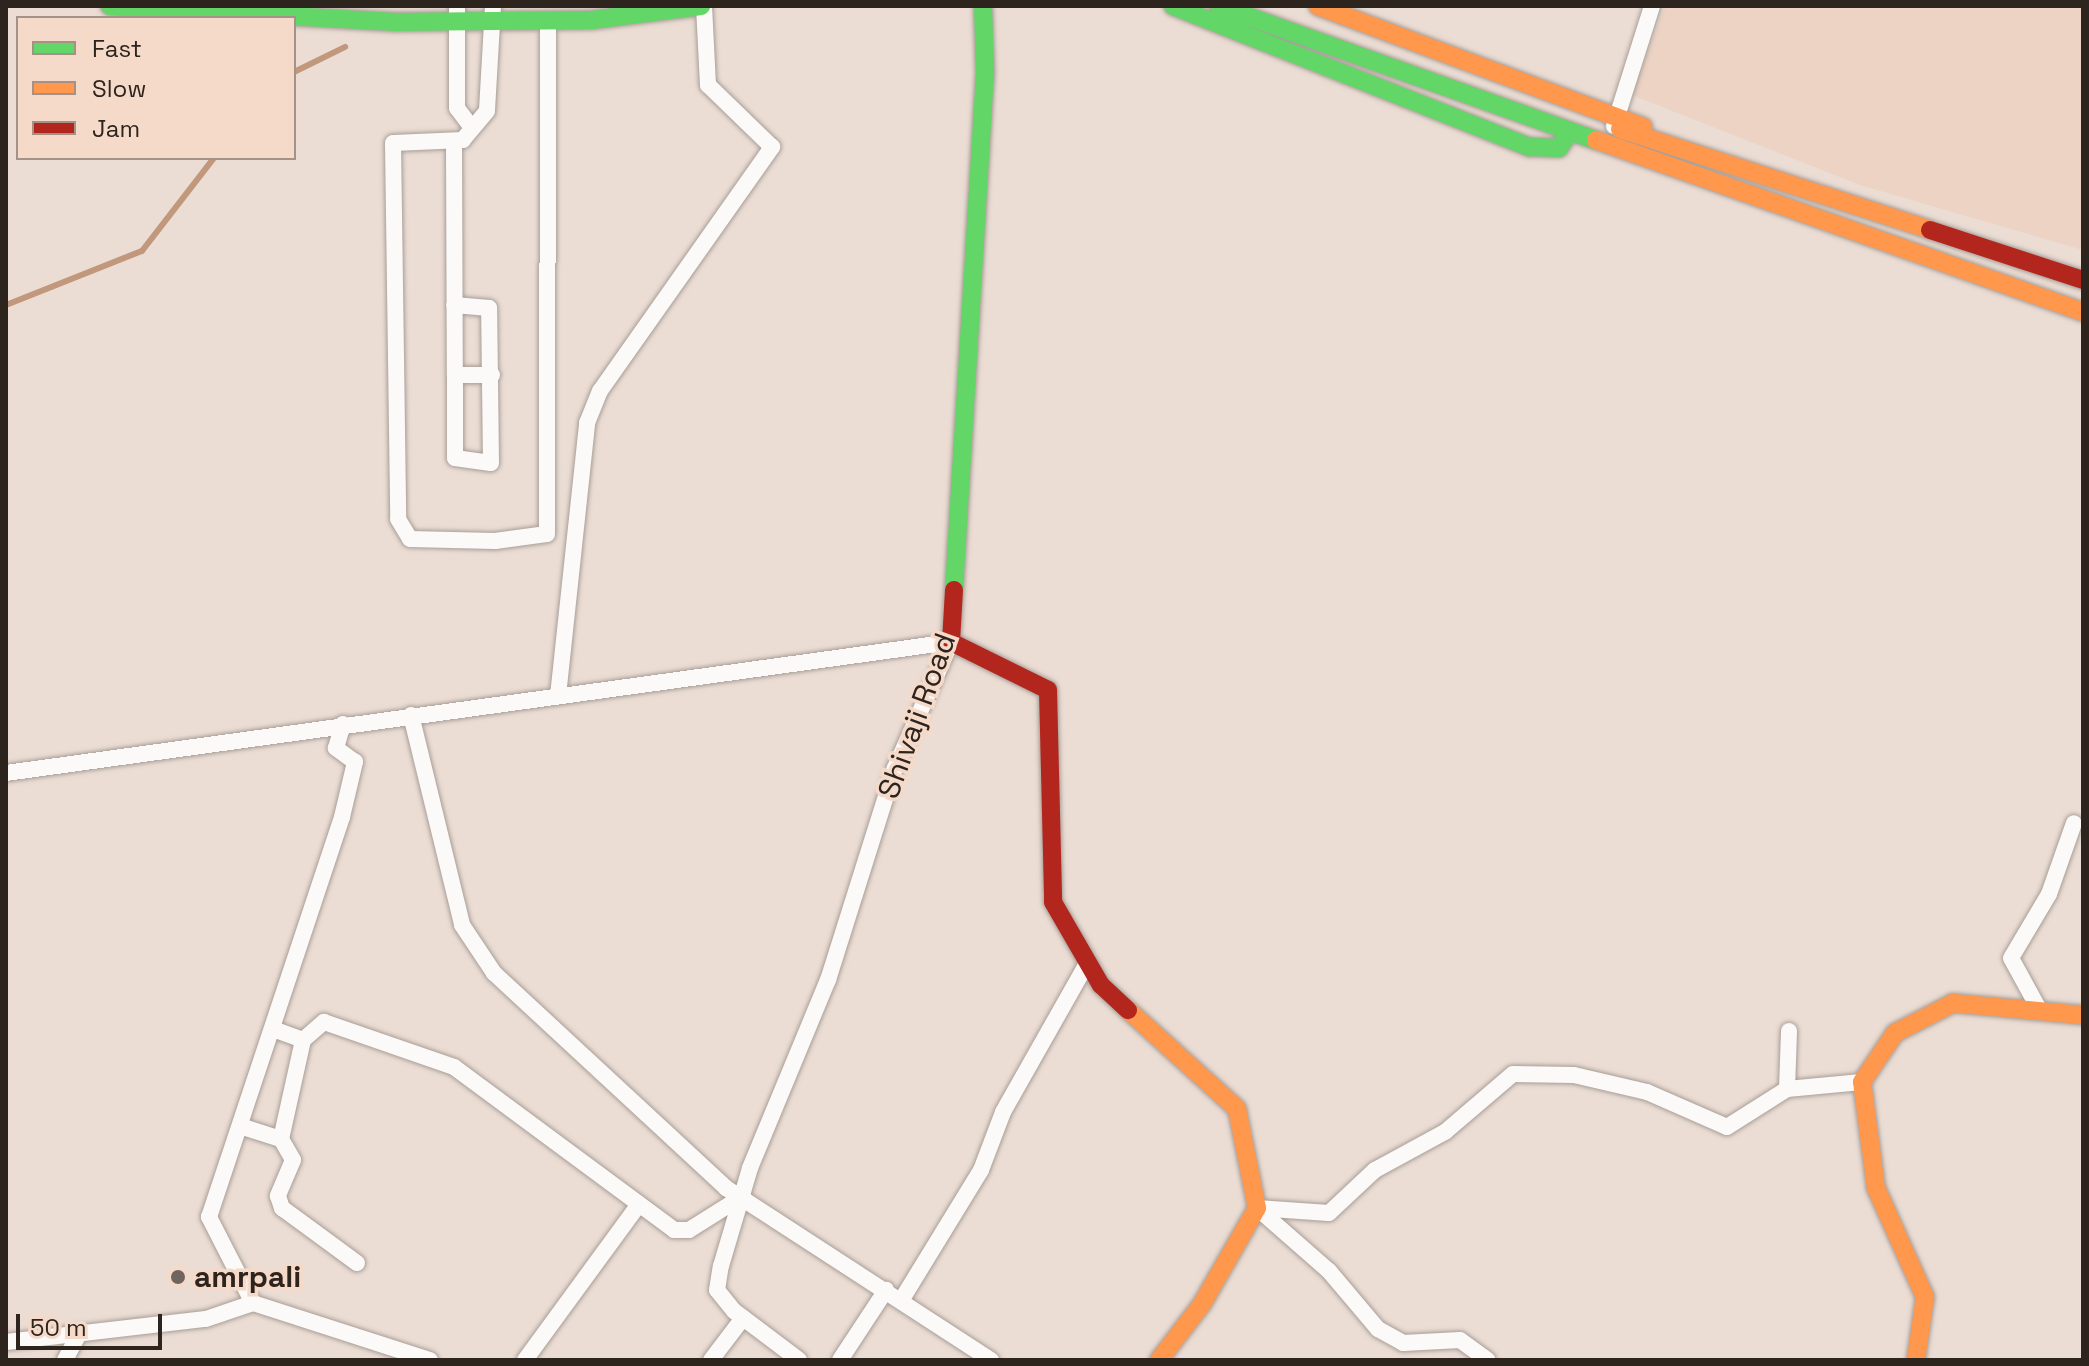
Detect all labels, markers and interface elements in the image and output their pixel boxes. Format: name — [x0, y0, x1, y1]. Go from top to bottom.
legend — [16, 16, 296, 160]
text: Fast — [92, 33, 142, 64]
text: Slow — [92, 73, 146, 104]
text: Jam — [92, 113, 140, 144]
street label: Shivaji Road — [870, 628, 964, 804]
place label: amrpali — [194, 1259, 301, 1295]
marker: amrpali — [169, 1268, 187, 1286]
scale bar — [20, 1298, 166, 1348]
text: 50 m — [30, 1312, 87, 1343]

